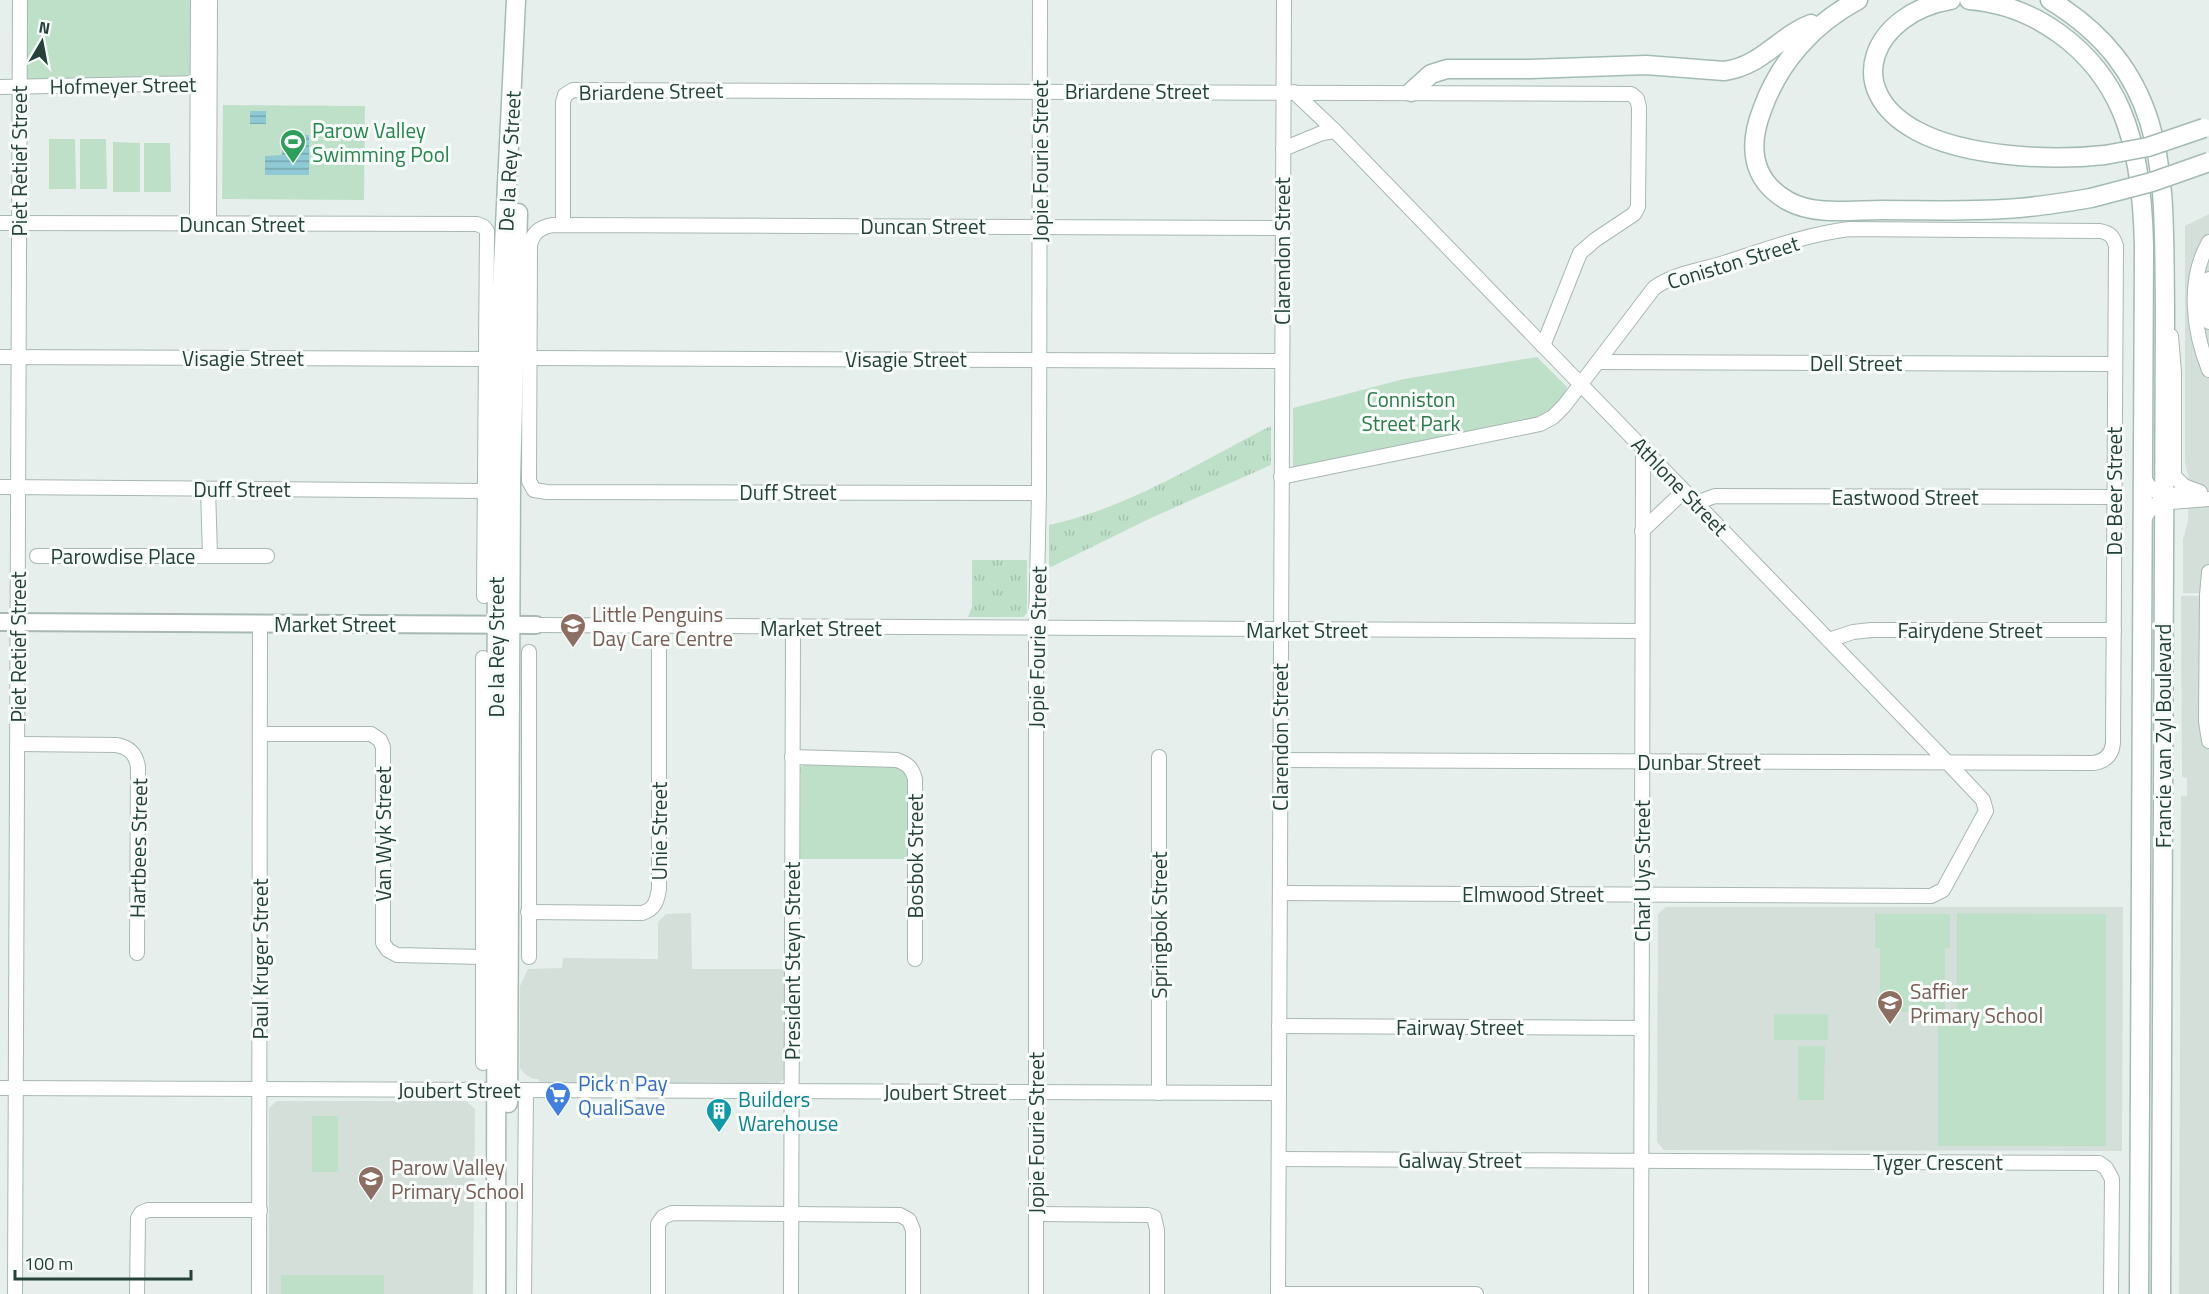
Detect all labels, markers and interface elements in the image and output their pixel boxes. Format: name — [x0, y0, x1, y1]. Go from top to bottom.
north arrow — [12, 12, 72, 72]
text: N — [37, 14, 52, 40]
street label: Hofmeyer Street — [49, 68, 197, 102]
street label: Briardene Street — [578, 74, 724, 108]
street label: Briardene Street — [1065, 75, 1210, 107]
street label: Jopie Fourie Street — [1024, 79, 1056, 242]
street label: Piet Retief Street — [3, 85, 35, 237]
street label: De la Rey Street — [489, 89, 529, 232]
place label: Parow Valley Swimming Pool — [312, 114, 450, 170]
sports icon: Parow Valley Swimming Pool — [278, 127, 308, 165]
street label: Clarendon Street — [1266, 176, 1298, 325]
street label: Duncan Street — [179, 208, 305, 240]
street label: Duncan Street — [860, 210, 986, 242]
street label: Coniston Street — [1663, 227, 1804, 297]
street label: Visagie Street — [182, 342, 305, 374]
street label: Visagie Street — [845, 343, 968, 375]
street label: Dell Street — [1810, 347, 1903, 379]
park label: Conniston Street Park — [1362, 383, 1460, 439]
street label: De Beer Street — [2098, 426, 2130, 555]
street label: Athlone Street — [1624, 429, 1736, 543]
street label: Duff Street — [193, 473, 291, 505]
street label: Duff Street — [739, 476, 837, 508]
street label: Eastwood Street — [1831, 481, 1979, 513]
street label: Parowdise Place — [51, 540, 195, 572]
street label: Jopie Fourie Street — [1020, 565, 1054, 728]
street label: Piet Retief Street — [2, 571, 34, 723]
street label: De la Rey Street — [480, 576, 512, 717]
place label: Little Penguins Day Care Centre — [592, 598, 733, 654]
street label: Market Street — [274, 608, 397, 640]
school or university icon: Little Penguins Day Care Centre — [558, 611, 588, 649]
street label: Market Street — [760, 612, 883, 644]
street label: Market Street — [1246, 614, 1369, 646]
street label: Fairydene Street — [1897, 614, 2043, 646]
street label: Francie van Zyl Boulevard — [2147, 624, 2179, 848]
street label: Clarendon Street — [1264, 662, 1296, 811]
street label: Dunbar Street — [1637, 746, 1761, 778]
street label: Van Wyk Street — [367, 766, 399, 902]
street label: Hartbees Street — [121, 777, 155, 918]
street label: Unie Street — [643, 781, 675, 880]
street label: Bosbok Street — [899, 793, 931, 918]
street label: Charl Uys Street — [1626, 799, 1658, 942]
street label: Springbok Street — [1143, 851, 1175, 999]
street label: President Steyn Street — [776, 861, 808, 1060]
street label: Paul Kruger Street — [244, 878, 276, 1040]
street label: Elmwood Street — [1462, 878, 1605, 910]
place label: Saffier Primary School — [1910, 975, 2043, 1031]
school or university icon: Saffier Primary School — [1875, 988, 1905, 1026]
street label: Fairway Street — [1396, 1011, 1525, 1043]
street label: Jopie Fourie Street — [1020, 1051, 1052, 1214]
place label: Pick n Pay QualiSave — [578, 1067, 668, 1123]
street label: Joubert Street — [397, 1074, 521, 1106]
street label: Joubert Street — [883, 1076, 1007, 1108]
supermarket icon: Pick n Pay QualiSave — [543, 1080, 573, 1118]
place label: Builders Warehouse — [738, 1083, 838, 1139]
building icon: Builders Warehouse — [704, 1096, 734, 1134]
street label: Galway Street — [1398, 1144, 1522, 1176]
street label: Tyger Crescent — [1873, 1146, 2004, 1178]
place label: Parow Valley Primary School — [391, 1151, 524, 1207]
school or university icon: Parow Valley Primary School — [356, 1164, 386, 1202]
scale bar — [15, 1243, 190, 1281]
text: 100 m — [24, 1250, 73, 1277]

